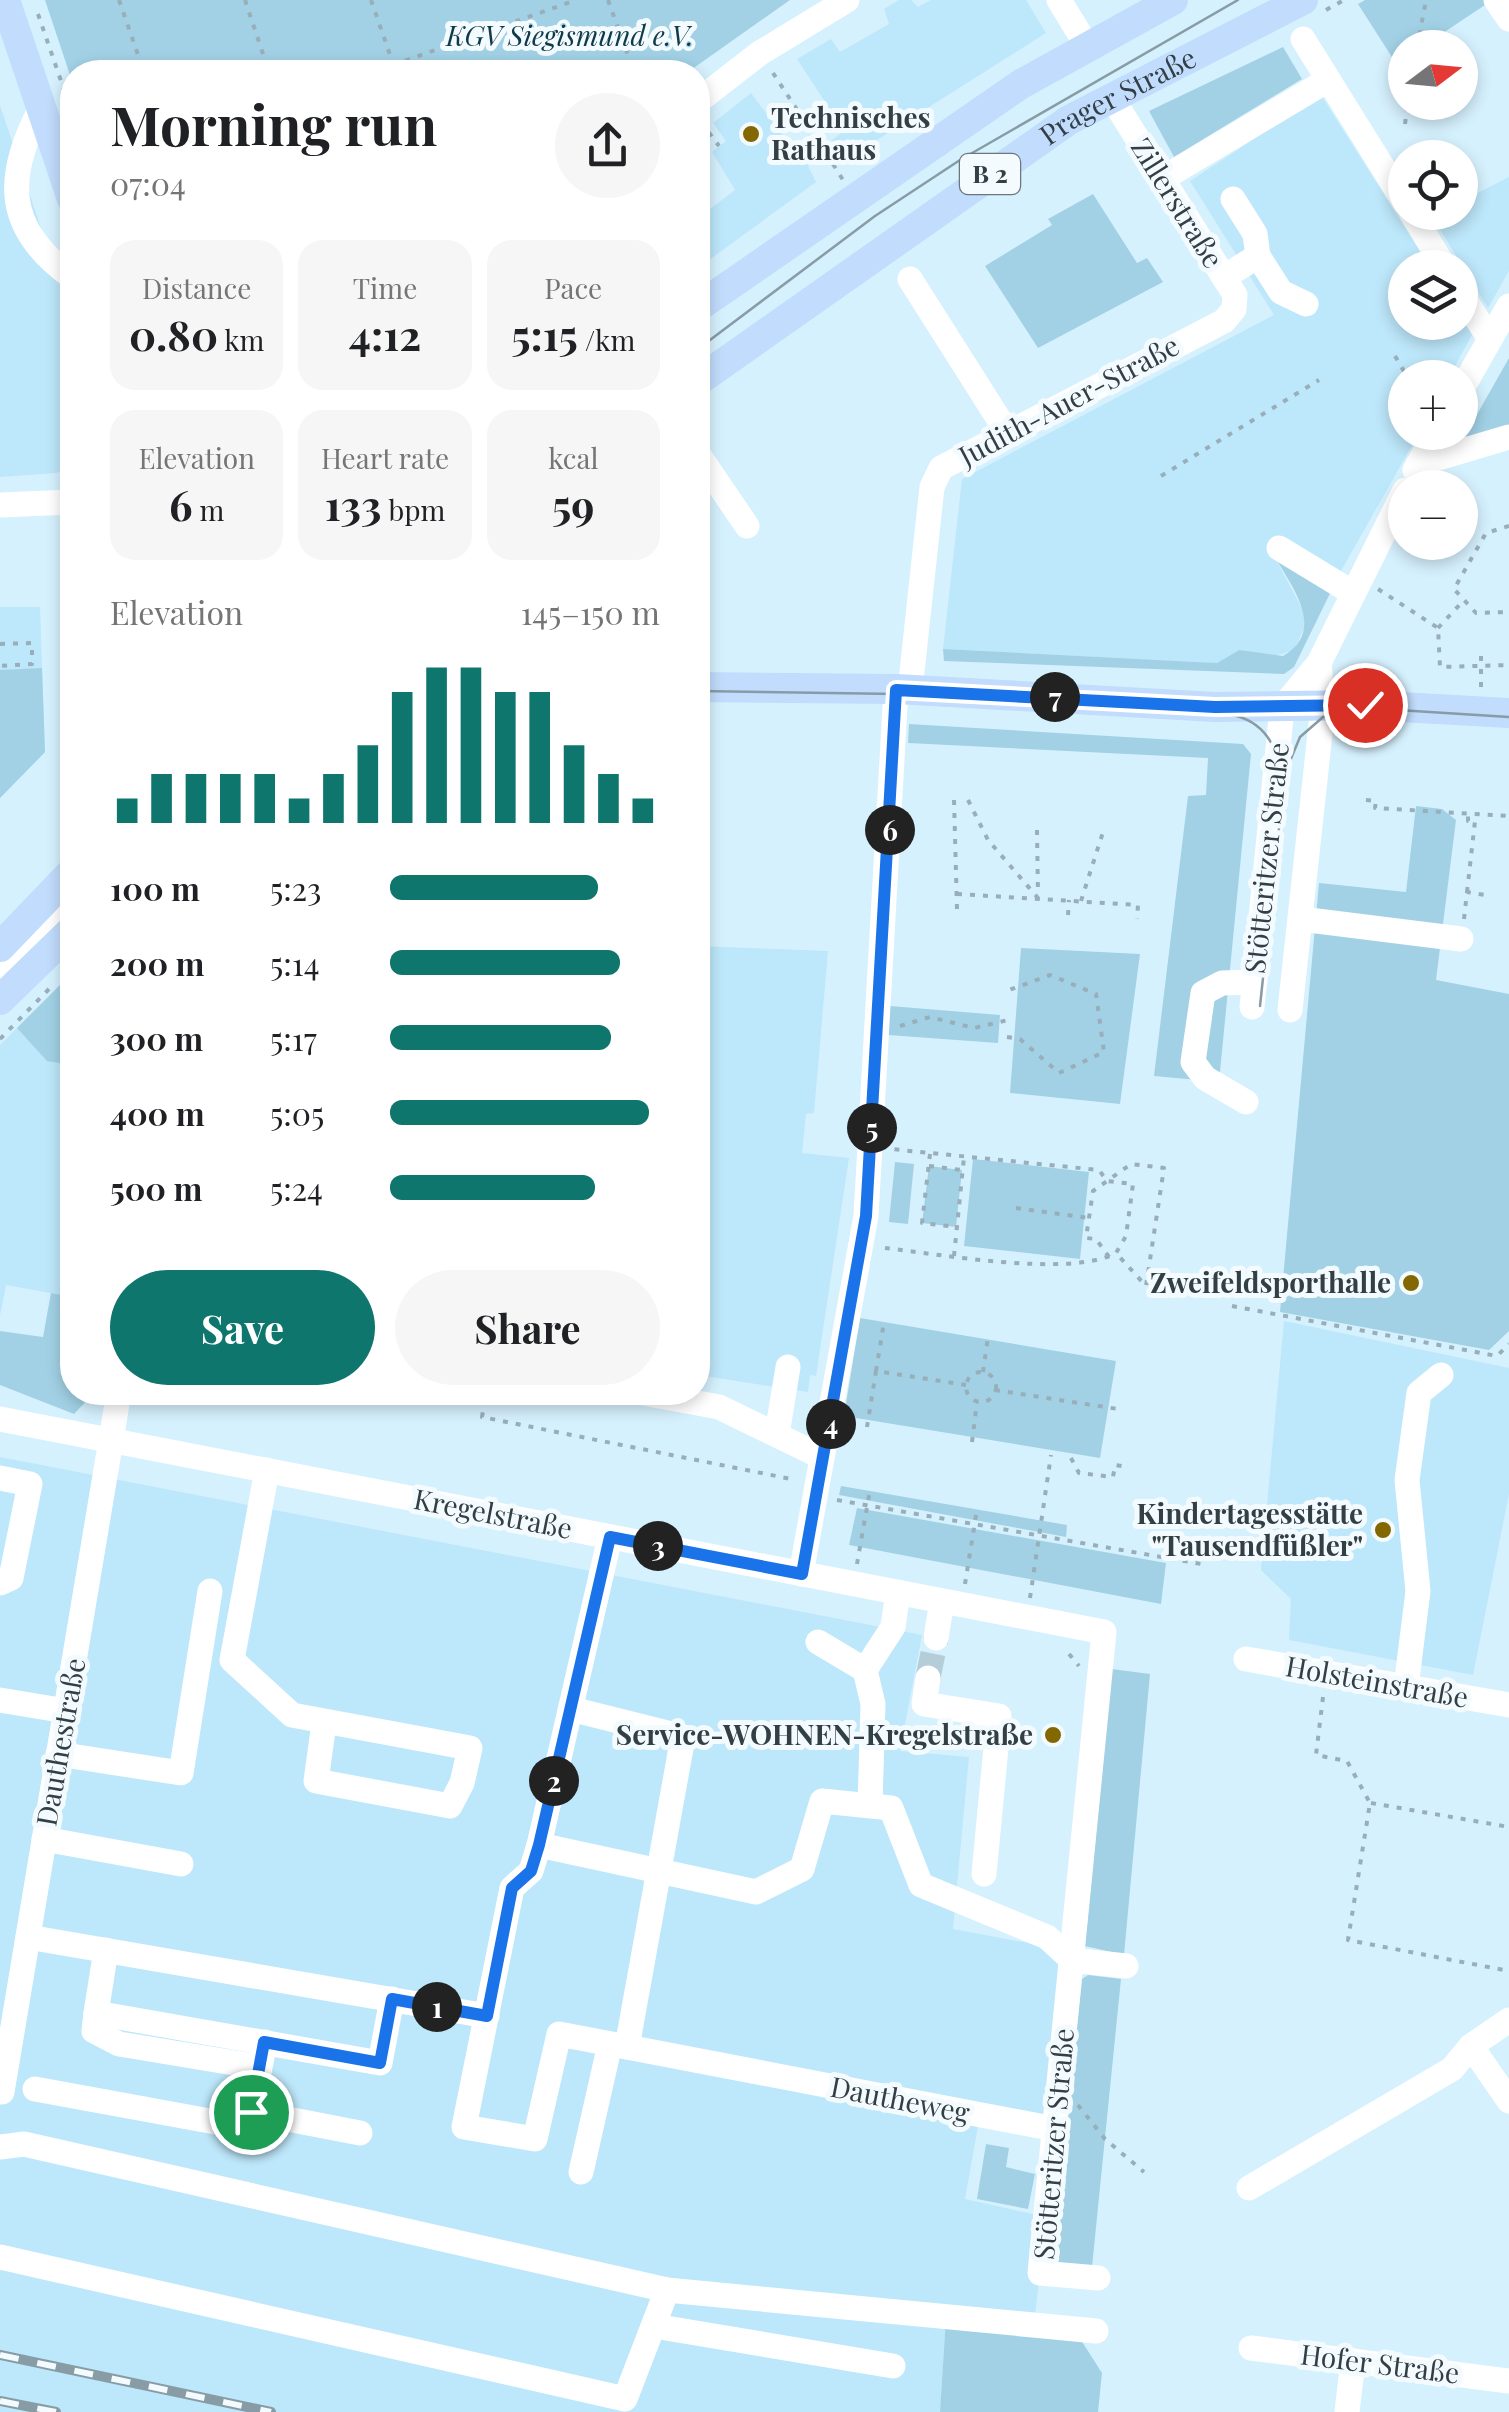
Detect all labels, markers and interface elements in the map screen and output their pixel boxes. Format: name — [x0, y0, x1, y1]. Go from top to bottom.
park label: KGV Siegismund e.V. — [445, 16, 694, 53]
north arrow — [1388, 30, 1478, 120]
map controls — [1388, 30, 1478, 560]
street label: Prager Straße — [1031, 38, 1202, 152]
text: Morning run — [110, 86, 437, 160]
button: share — [555, 93, 660, 198]
place label: Technisches Rathaus — [771, 98, 930, 167]
marker: Technisches Rathaus — [740, 123, 762, 145]
street label: Zillerstraße — [1124, 130, 1233, 274]
button: locate — [1388, 140, 1478, 230]
road number: B 2 — [960, 154, 1020, 194]
text: 07:04 — [110, 161, 186, 204]
button: layers — [1388, 250, 1478, 340]
text: Distance — [142, 269, 251, 306]
text: Time — [353, 269, 417, 306]
text: Pace — [544, 269, 602, 306]
text: 0.80 — [129, 306, 218, 362]
text: 4:12 — [349, 306, 421, 362]
text: 5:15 — [511, 306, 578, 362]
text: km — [218, 321, 264, 358]
text: /km — [578, 321, 635, 358]
street label: Judith-Auer-Straße — [951, 326, 1185, 474]
button: + — [1388, 360, 1478, 450]
text: Elevation — [138, 439, 255, 476]
text: Heart rate — [321, 439, 449, 476]
text: kcal — [548, 439, 598, 476]
button: − — [1388, 470, 1478, 560]
text: 6 — [169, 476, 193, 532]
text: 133 — [325, 476, 381, 532]
text: 59 — [552, 476, 595, 532]
text: m — [193, 491, 224, 528]
text: bpm — [381, 491, 445, 528]
text: Elevation — [110, 590, 243, 633]
text: 145–150 m — [520, 590, 660, 633]
pin — [1323, 663, 1408, 748]
pin: 7 — [1030, 672, 1080, 722]
text: 7 — [1049, 678, 1061, 715]
icon: check — [1338, 678, 1393, 733]
street label: Stötteritzer Straße — [1235, 740, 1296, 975]
pin: 6 — [865, 805, 915, 855]
text: 6 — [882, 811, 898, 848]
text: 100 m — [110, 866, 200, 909]
text: 5:23 — [270, 866, 322, 909]
text: 200 m — [110, 941, 204, 984]
text: 5:14 — [270, 941, 319, 984]
text: 300 m — [110, 1016, 203, 1059]
text: 5:17 — [270, 1016, 317, 1059]
text: 400 m — [110, 1091, 205, 1134]
text: 5:05 — [270, 1091, 324, 1134]
pin: 5 — [847, 1103, 897, 1153]
text: 5 — [866, 1109, 878, 1146]
text: 500 m — [110, 1166, 202, 1209]
text: 5:24 — [270, 1166, 323, 1209]
place label: Zweifeldsporthalle — [1150, 1263, 1391, 1300]
button: Save — [110, 1270, 375, 1385]
button: Share — [395, 1270, 660, 1385]
marker: Zweifeldsporthalle — [1400, 1272, 1422, 1294]
pin: 4 — [806, 1399, 856, 1449]
text: 4 — [824, 1405, 838, 1442]
street label: Kregelstraße — [411, 1479, 576, 1546]
place label: Kindertagesstätte "Tausendfüßler" — [1137, 1494, 1363, 1563]
marker: Kindertagesstätte "Tausendfüßler" — [1372, 1519, 1394, 1541]
pin: 3 — [633, 1521, 683, 1571]
text: 3 — [651, 1527, 665, 1564]
street label: Holsteinstraße — [1283, 1646, 1471, 1715]
street label: Dauthestraße — [27, 1655, 93, 1829]
place label: Service-WOHNEN-Kregelstraße — [616, 1715, 1033, 1752]
marker: Service-WOHNEN-Kregelstraße — [1042, 1724, 1064, 1746]
pin: 2 — [529, 1756, 579, 1806]
text: 2 — [547, 1762, 561, 1799]
pin: 1 — [412, 1982, 462, 2032]
text: 1 — [432, 1988, 442, 2025]
street label: Stötteritzer Straße — [1024, 2027, 1081, 2261]
street label: Dautheweg — [828, 2067, 973, 2130]
pin — [209, 2070, 294, 2155]
icon: arrive — [224, 2085, 279, 2140]
street label: Hofer Straße — [1299, 2334, 1462, 2391]

